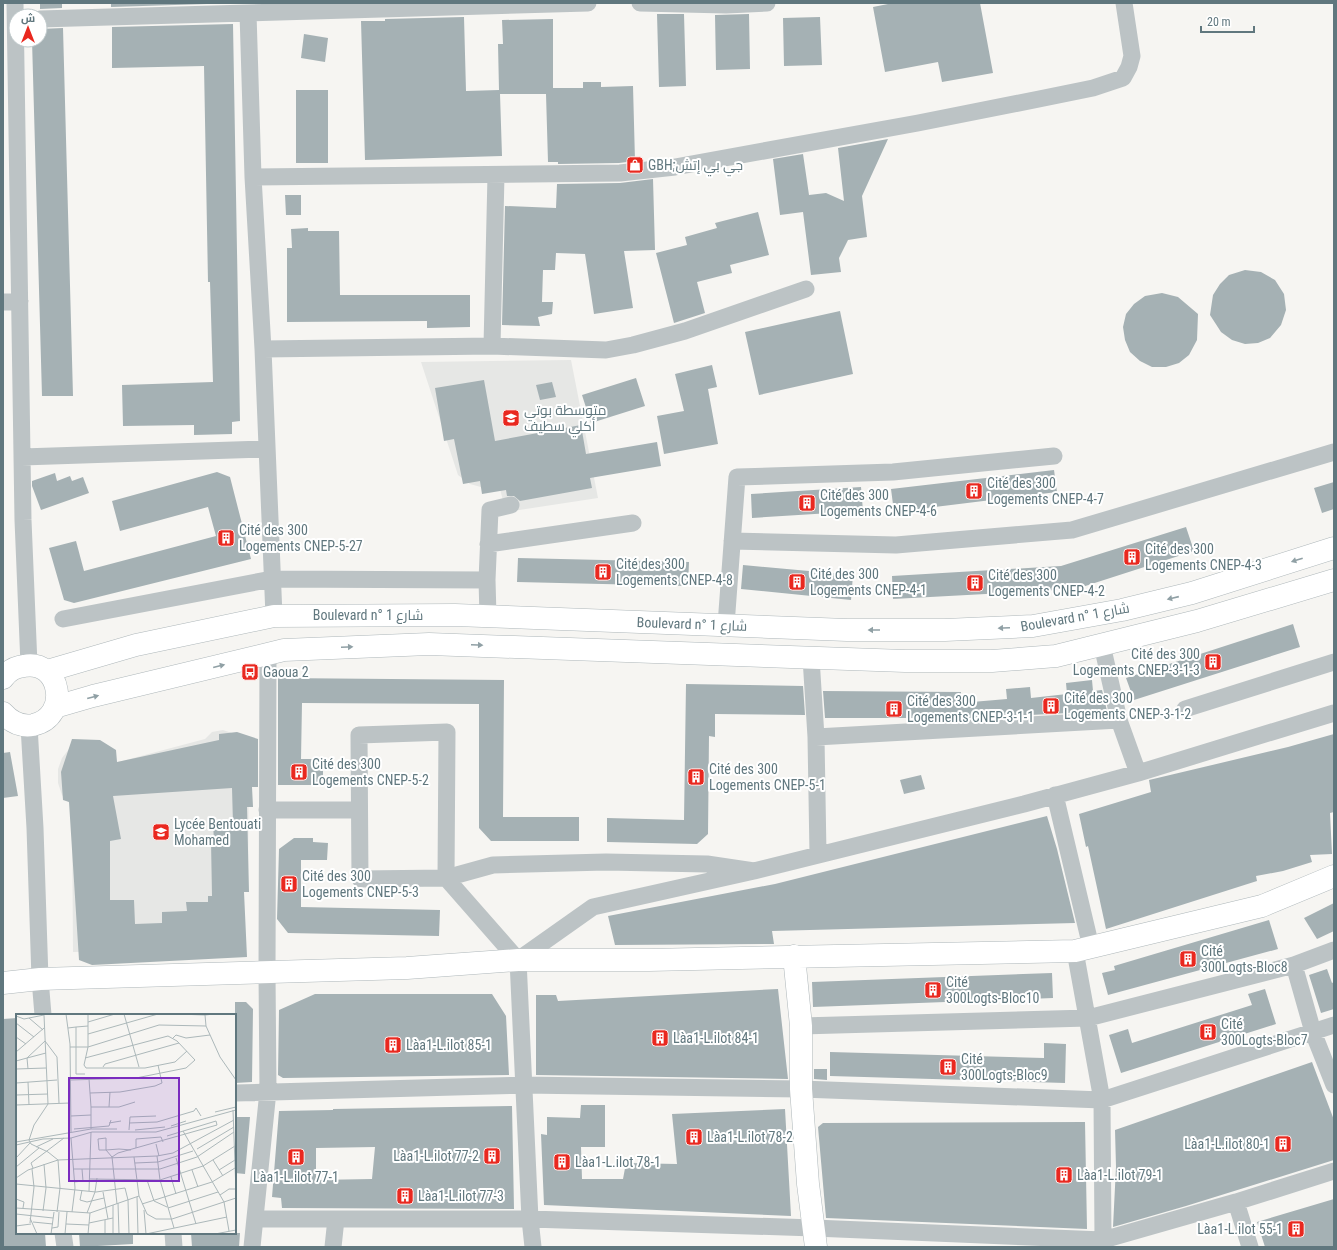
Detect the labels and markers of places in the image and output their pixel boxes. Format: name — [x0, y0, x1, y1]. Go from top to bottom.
shop icon: GBH;جي بي إتش — [625, 155, 645, 175]
place label: GBH;جي بي إتش — [648, 157, 743, 177]
place label: متوسطة بوتي أكلي سطيف — [524, 402, 607, 438]
school or university icon: متوسطة بوتي أكلي سطيف — [501, 408, 521, 428]
place label: Cité des 300 Logements CNEP-4-7 — [987, 475, 1104, 507]
building icon: Cité des 300 Logements CNEP-4-7 — [964, 481, 984, 501]
place label: Cité des 300 Logements CNEP-4-6 — [820, 487, 937, 519]
building icon: Cité des 300 Logements CNEP-4-6 — [797, 493, 817, 513]
place label: Cité des 300 Logements CNEP-5-27 — [239, 522, 363, 554]
building icon: Cité des 300 Logements CNEP-5-27 — [216, 528, 236, 548]
place label: Cité des 300 Logements CNEP-4-3 — [1145, 541, 1262, 573]
building icon: Cité des 300 Logements CNEP-4-3 — [1122, 547, 1142, 567]
place label: Cité des 300 Logements CNEP-4-8 — [616, 556, 733, 588]
building icon: Cité des 300 Logements CNEP-4-8 — [593, 562, 613, 582]
place label: Cité des 300 Logements CNEP-4-1 — [810, 566, 927, 598]
place label: Cité des 300 Logements CNEP-4-2 — [988, 567, 1105, 599]
building icon: Cité des 300 Logements CNEP-4-1 — [787, 572, 807, 592]
building icon: Cité des 300 Logements CNEP-4-2 — [965, 573, 985, 593]
place label: Cité des 300 Logements CNEP-3-1-3 — [1073, 646, 1200, 678]
building icon: Cité des 300 Logements CNEP-3-1-3 — [1203, 652, 1223, 672]
bus stop icon: Gaoua 2 — [240, 662, 260, 682]
place label: Gaoua 2 — [263, 664, 309, 680]
place label: Cité des 300 Logements CNEP-3-1-2 — [1064, 690, 1191, 722]
place label: Cité des 300 Logements CNEP-3-1-1 — [907, 693, 1034, 725]
building icon: Cité des 300 Logements CNEP-3-1-2 — [1041, 696, 1061, 716]
building icon: Cité des 300 Logements CNEP-3-1-1 — [884, 699, 904, 719]
place label: Cité des 300 Logements CNEP-5-2 — [312, 756, 429, 788]
place label: Cité des 300 Logements CNEP-5-1 — [709, 761, 826, 793]
building icon: Cité des 300 Logements CNEP-5-2 — [289, 762, 309, 782]
building icon: Cité des 300 Logements CNEP-5-1 — [686, 767, 706, 787]
place label: Lycée Bentouati Mohamed — [174, 816, 261, 848]
school or university icon: Lycée Bentouati Mohamed — [151, 822, 171, 842]
place label: Cité des 300 Logements CNEP-5-3 — [302, 868, 419, 900]
building icon: Cité des 300 Logements CNEP-5-3 — [279, 874, 299, 894]
place label: Cité 300Logts-Bloc8 — [1201, 943, 1288, 975]
building icon: Cité 300Logts-Bloc8 — [1178, 949, 1198, 969]
place label: Cité 300Logts-Bloc10 — [946, 974, 1040, 1006]
building icon: Cité 300Logts-Bloc10 — [923, 980, 943, 1000]
place label: Cité 300Logts-Bloc7 — [1221, 1016, 1308, 1048]
building icon: Cité 300Logts-Bloc7 — [1198, 1022, 1218, 1042]
building icon: Làa1-L.ilot 84-1 — [650, 1028, 670, 1048]
place label: Làa1-L.ilot 84-1 — [673, 1030, 759, 1046]
building icon: Làa1-L.ilot 85-1 — [383, 1035, 403, 1055]
place label: Làa1-L.ilot 85-1 — [406, 1037, 492, 1053]
place label: Cité 300Logts-Bloc9 — [961, 1051, 1048, 1083]
building icon: Cité 300Logts-Bloc9 — [938, 1057, 958, 1077]
building icon: Làa1-L.ilot 78-2 — [684, 1127, 704, 1147]
place label: Làa1-L.ilot 78-2 — [707, 1129, 793, 1145]
building icon: Làa1-L.ilot 80-1 — [1273, 1134, 1293, 1154]
place label: Làa1-L.ilot 80-1 — [1184, 1136, 1270, 1152]
building icon: Làa1-L.ilot 77-2 — [482, 1146, 502, 1166]
building icon: Làa1-L.ilot 77-1 — [286, 1147, 306, 1167]
place label: Làa1-L.ilot 77-2 — [393, 1148, 479, 1164]
building icon: Làa1-L.ilot 78-1 — [552, 1152, 572, 1172]
place label: Làa1-L.ilot 78-1 — [575, 1154, 661, 1170]
building icon: Làa1-L.ilot 79-1 — [1054, 1165, 1074, 1185]
place label: Làa1-L.ilot 79-1 — [1077, 1167, 1163, 1183]
place label: Làa1-L.ilot 77-1 — [253, 1169, 339, 1185]
building icon: Làa1-L.ilot 77-3 — [395, 1186, 415, 1206]
place label: Làa1-L.ilot 77-3 — [418, 1188, 504, 1204]
building icon: Làa1-L.ilot 55-1 — [1286, 1219, 1306, 1239]
place label: Làa1-L.ilot 55-1 — [1197, 1221, 1283, 1237]

